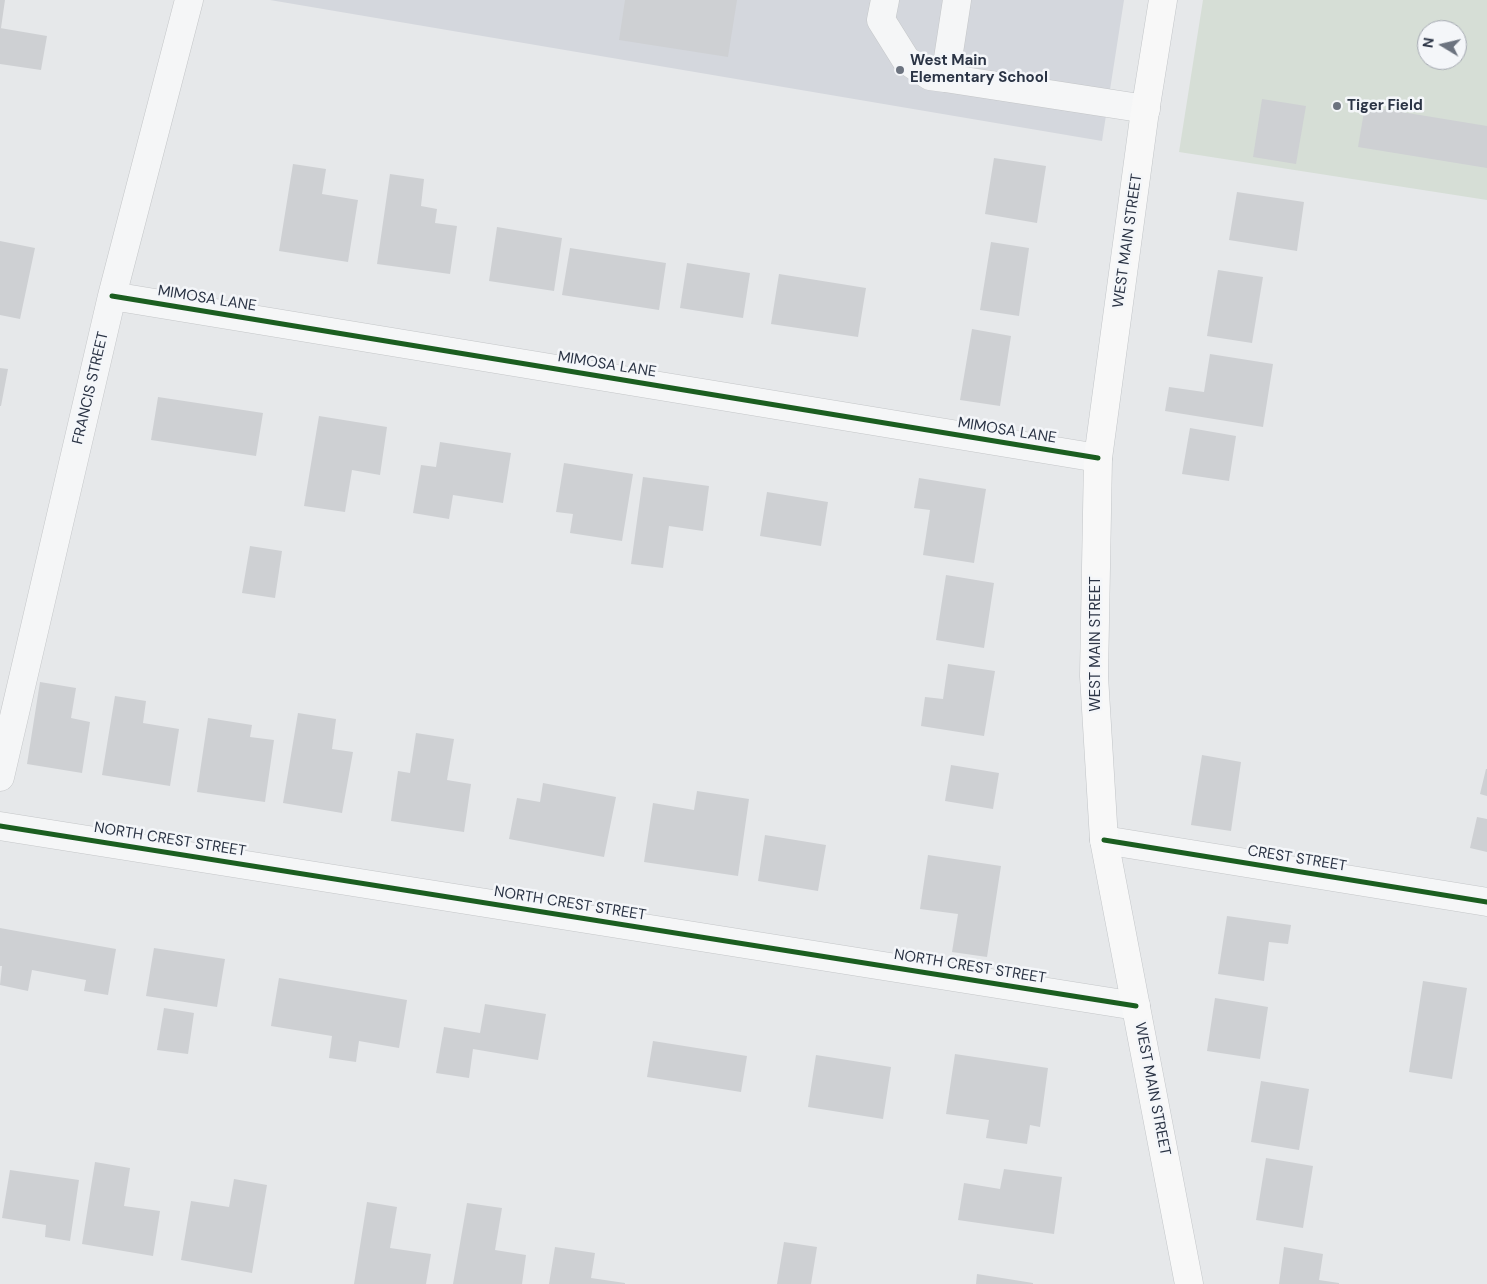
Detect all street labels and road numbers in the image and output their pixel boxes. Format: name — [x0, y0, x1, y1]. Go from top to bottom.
street label: WEST MAIN STREET — [1110, 173, 1146, 309]
street label: MIMOSA LANE — [156, 282, 258, 316]
street label: FRANCIS STREET — [69, 330, 113, 446]
street label: MIMOSA LANE — [556, 348, 658, 382]
street label: MIMOSA LANE — [956, 414, 1058, 448]
street label: WEST MAIN STREET — [1087, 576, 1105, 712]
street label: NORTH CREST STREET — [93, 819, 247, 861]
street label: CREST STREET — [1246, 842, 1348, 876]
street label: NORTH CREST STREET — [493, 883, 647, 925]
street label: NORTH CREST STREET — [893, 946, 1047, 988]
street label: WEST MAIN STREET — [1130, 1021, 1174, 1157]

